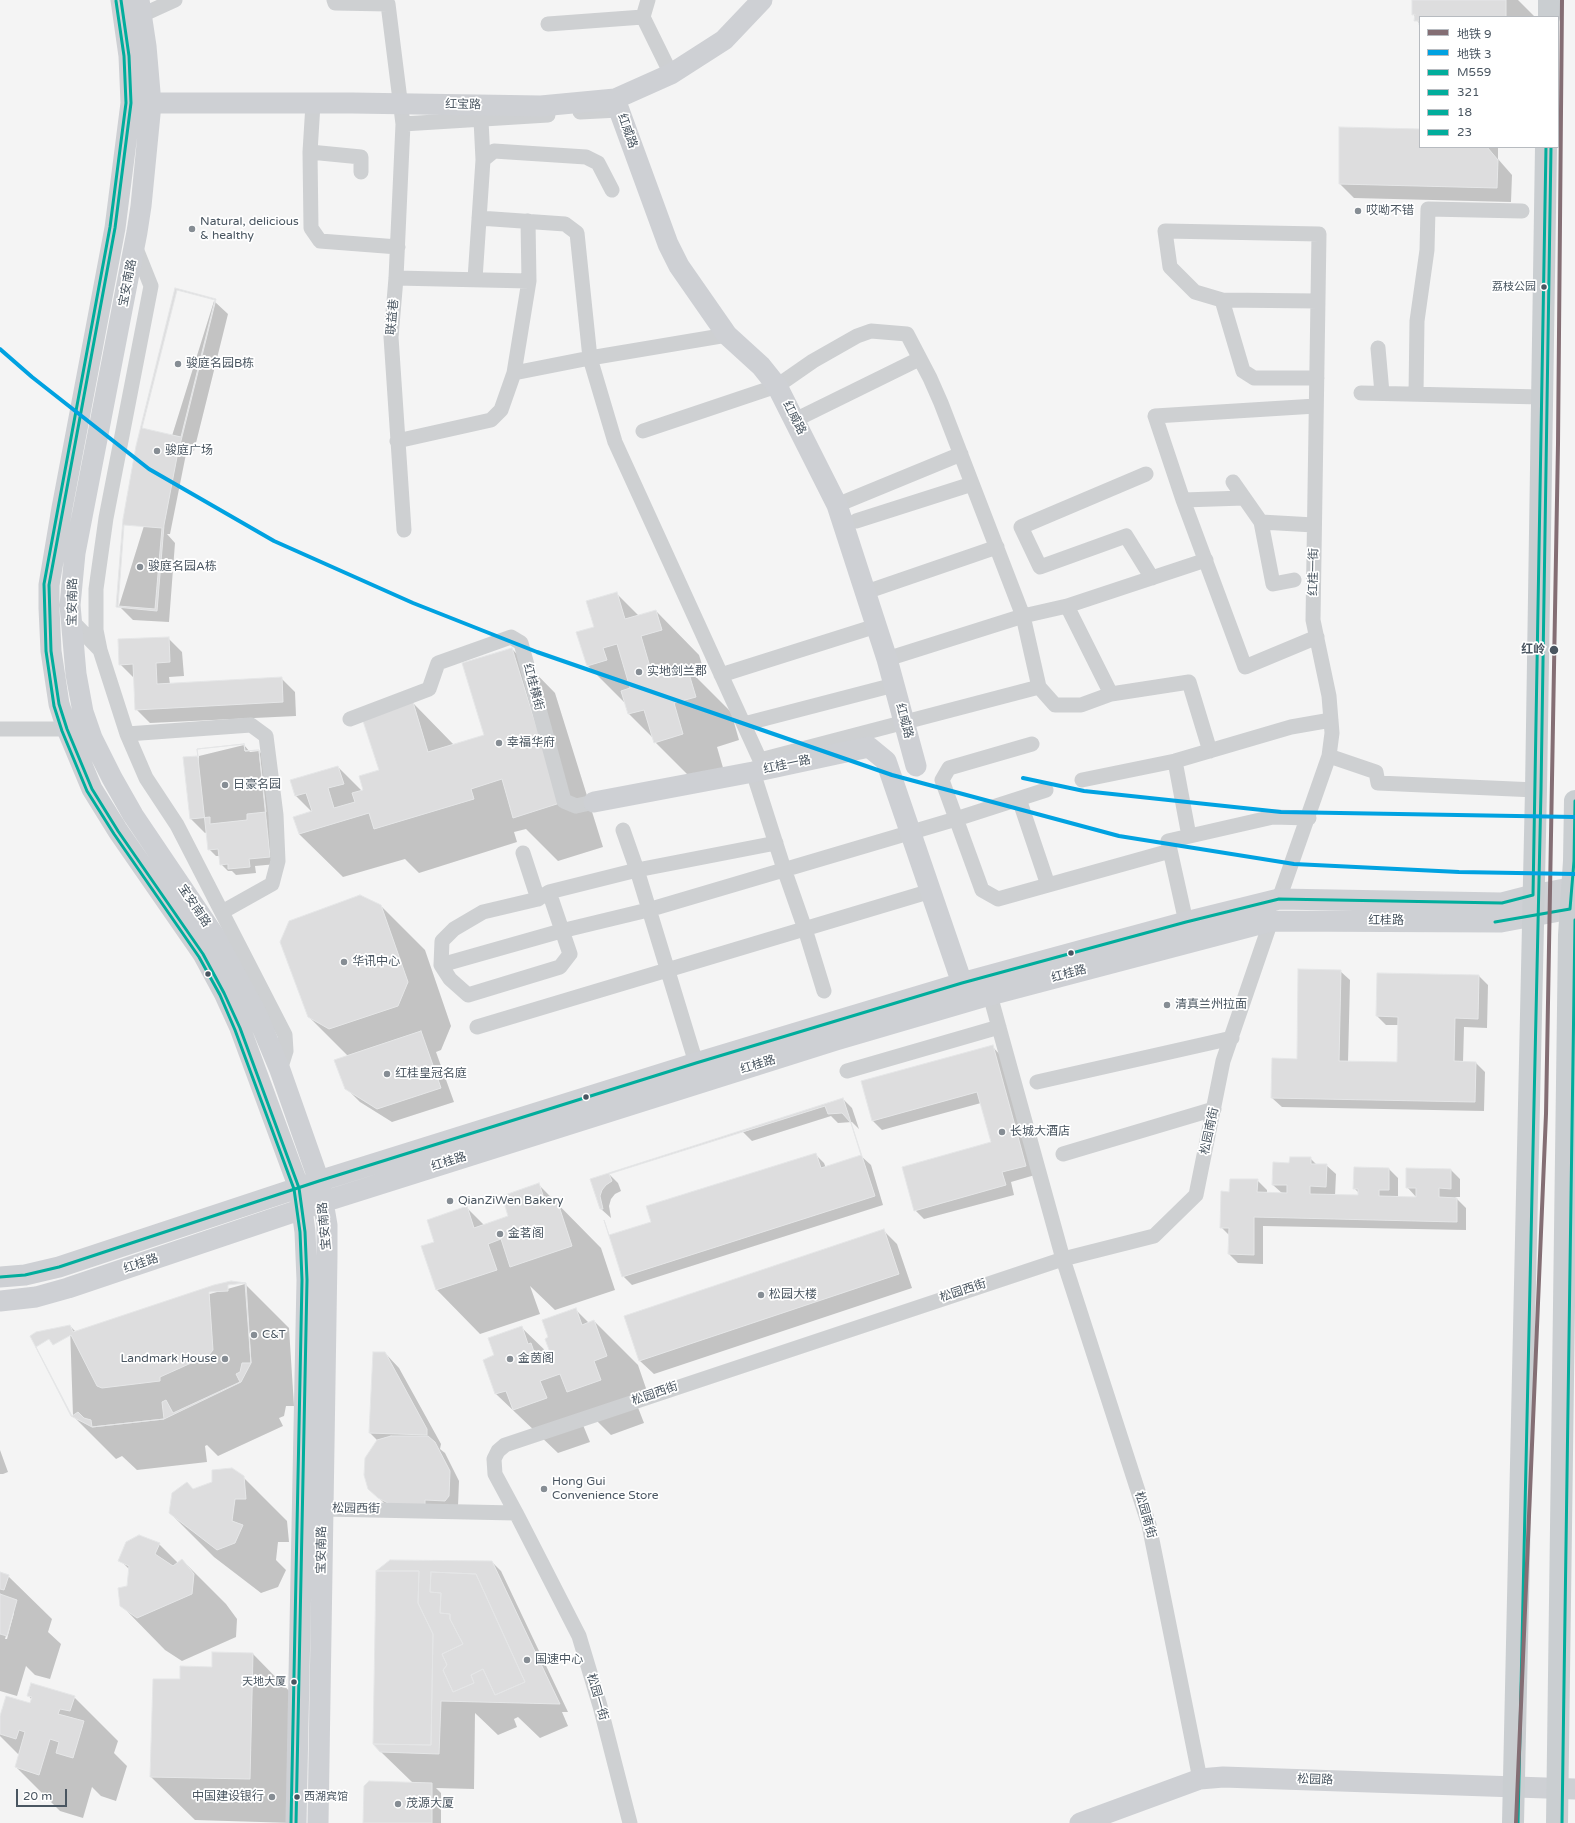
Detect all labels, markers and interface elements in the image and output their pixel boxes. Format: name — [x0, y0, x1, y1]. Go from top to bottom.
legend — [1419, 16, 1559, 148]
text: 地铁 9 — [1457, 27, 1492, 41]
text: 地铁 3 — [1457, 47, 1492, 61]
text: M559 — [1457, 65, 1491, 79]
text: 321 — [1457, 85, 1480, 99]
street label: 红宝路 — [445, 97, 481, 113]
text: 18 — [1457, 105, 1472, 119]
street label: 红威路 — [614, 112, 640, 150]
text: 23 — [1457, 125, 1472, 139]
place label: 哎呦不错 — [1366, 204, 1414, 218]
marker: 哎呦不错 — [1353, 206, 1363, 216]
place label: Natural, delicious & healthy — [200, 215, 299, 243]
marker: Natural, delicious & healthy — [187, 224, 197, 234]
street label: 宝安南路 — [116, 258, 140, 308]
place label: 荔枝公园 — [1492, 280, 1536, 294]
marker: 荔枝公园 — [1539, 282, 1549, 292]
street label: 联益巷 — [384, 298, 402, 336]
place label: 骏庭名园B栋 — [186, 357, 254, 371]
marker: 骏庭名园B栋 — [173, 359, 183, 369]
street label: 红威路 — [779, 399, 809, 437]
place label: 骏庭广场 — [165, 444, 213, 458]
marker: 骏庭广场 — [152, 446, 162, 456]
street label: 红桂一街 — [1306, 548, 1322, 596]
place label: 骏庭名园A栋 — [148, 560, 217, 574]
marker: 骏庭名园A栋 — [135, 562, 145, 572]
street label: 宝安南路 — [65, 578, 81, 626]
place label: 红岭 — [1521, 643, 1545, 657]
marker: 红岭 — [1548, 644, 1560, 656]
street label: 红桂横街 — [520, 662, 546, 712]
place label: 实地剑兰郡 — [647, 665, 707, 679]
marker: 实地剑兰郡 — [634, 667, 644, 677]
street label: 红威路 — [892, 702, 916, 740]
place label: 幸福华府 — [507, 736, 555, 750]
marker: 幸福华府 — [494, 738, 504, 748]
street label: 红桂一路 — [762, 753, 812, 777]
place label: 日豪名园 — [233, 778, 281, 792]
marker: 日豪名园 — [220, 780, 230, 790]
street label: 宝安南路 — [175, 882, 213, 930]
street label: 红桂路 — [1368, 914, 1404, 928]
unlabelled marker — [1066, 948, 1076, 958]
place label: 华讯中心 — [352, 955, 400, 969]
marker: 华讯中心 — [339, 957, 349, 967]
street label: 红桂路 — [1050, 962, 1088, 986]
unlabelled marker — [203, 969, 213, 979]
place label: 清真兰州拉面 — [1175, 998, 1247, 1012]
marker: 清真兰州拉面 — [1162, 1000, 1172, 1010]
street label: 红桂路 — [739, 1053, 777, 1077]
place label: 红桂皇冠名庭 — [395, 1067, 467, 1081]
marker: 红桂皇冠名庭 — [382, 1069, 392, 1079]
unlabelled marker — [581, 1092, 591, 1102]
street label: 松园南街 — [1198, 1106, 1222, 1156]
place label: 长城大酒店 — [1010, 1125, 1070, 1139]
marker: 长城大酒店 — [997, 1127, 1007, 1137]
street label: 红桂路 — [430, 1150, 468, 1174]
place label: QianZiWen Bakery — [458, 1194, 563, 1208]
marker: QianZiWen Bakery — [445, 1196, 455, 1206]
street label: 宝安南路 — [316, 1201, 334, 1251]
place label: 金茗阁 — [508, 1227, 544, 1241]
marker: 金茗阁 — [495, 1229, 505, 1239]
street label: 红桂路 — [122, 1251, 160, 1277]
street label: 松园西街 — [938, 1277, 988, 1305]
place label: 松园大楼 — [769, 1288, 817, 1302]
marker: 松园大楼 — [756, 1290, 766, 1300]
place label: C&T — [262, 1328, 286, 1342]
marker: C&T — [249, 1330, 259, 1340]
place label: Landmark House — [120, 1352, 217, 1366]
place label: 金茵阁 — [518, 1352, 554, 1366]
marker: Landmark House — [220, 1354, 230, 1364]
marker: 金茵阁 — [505, 1354, 515, 1364]
street label: 松园西街 — [630, 1379, 680, 1409]
place label: Hong Gui Convenience Store — [552, 1475, 658, 1503]
marker: Hong Gui Convenience Store — [539, 1484, 549, 1494]
street label: 松园南街 — [1131, 1490, 1159, 1540]
street label: 松园西街 — [332, 1501, 380, 1517]
street label: 宝安南路 — [314, 1526, 330, 1574]
place label: 国速中心 — [535, 1653, 583, 1667]
marker: 国速中心 — [522, 1655, 532, 1665]
street label: 松园一街 — [583, 1672, 611, 1722]
place label: 天地大厦 — [242, 1675, 286, 1689]
marker: 天地大厦 — [289, 1677, 299, 1687]
street label: 松园路 — [1297, 1772, 1333, 1788]
scale bar — [18, 1781, 69, 1807]
text: 20 m — [23, 1789, 52, 1803]
place label: 中国建设银行 — [192, 1790, 264, 1804]
place label: 西湖宾馆 — [304, 1790, 348, 1804]
marker: 中国建设银行 — [267, 1792, 277, 1802]
marker: 西湖宾馆 — [292, 1792, 302, 1802]
place label: 茂源大厦 — [406, 1797, 454, 1811]
marker: 茂源大厦 — [393, 1799, 403, 1809]

